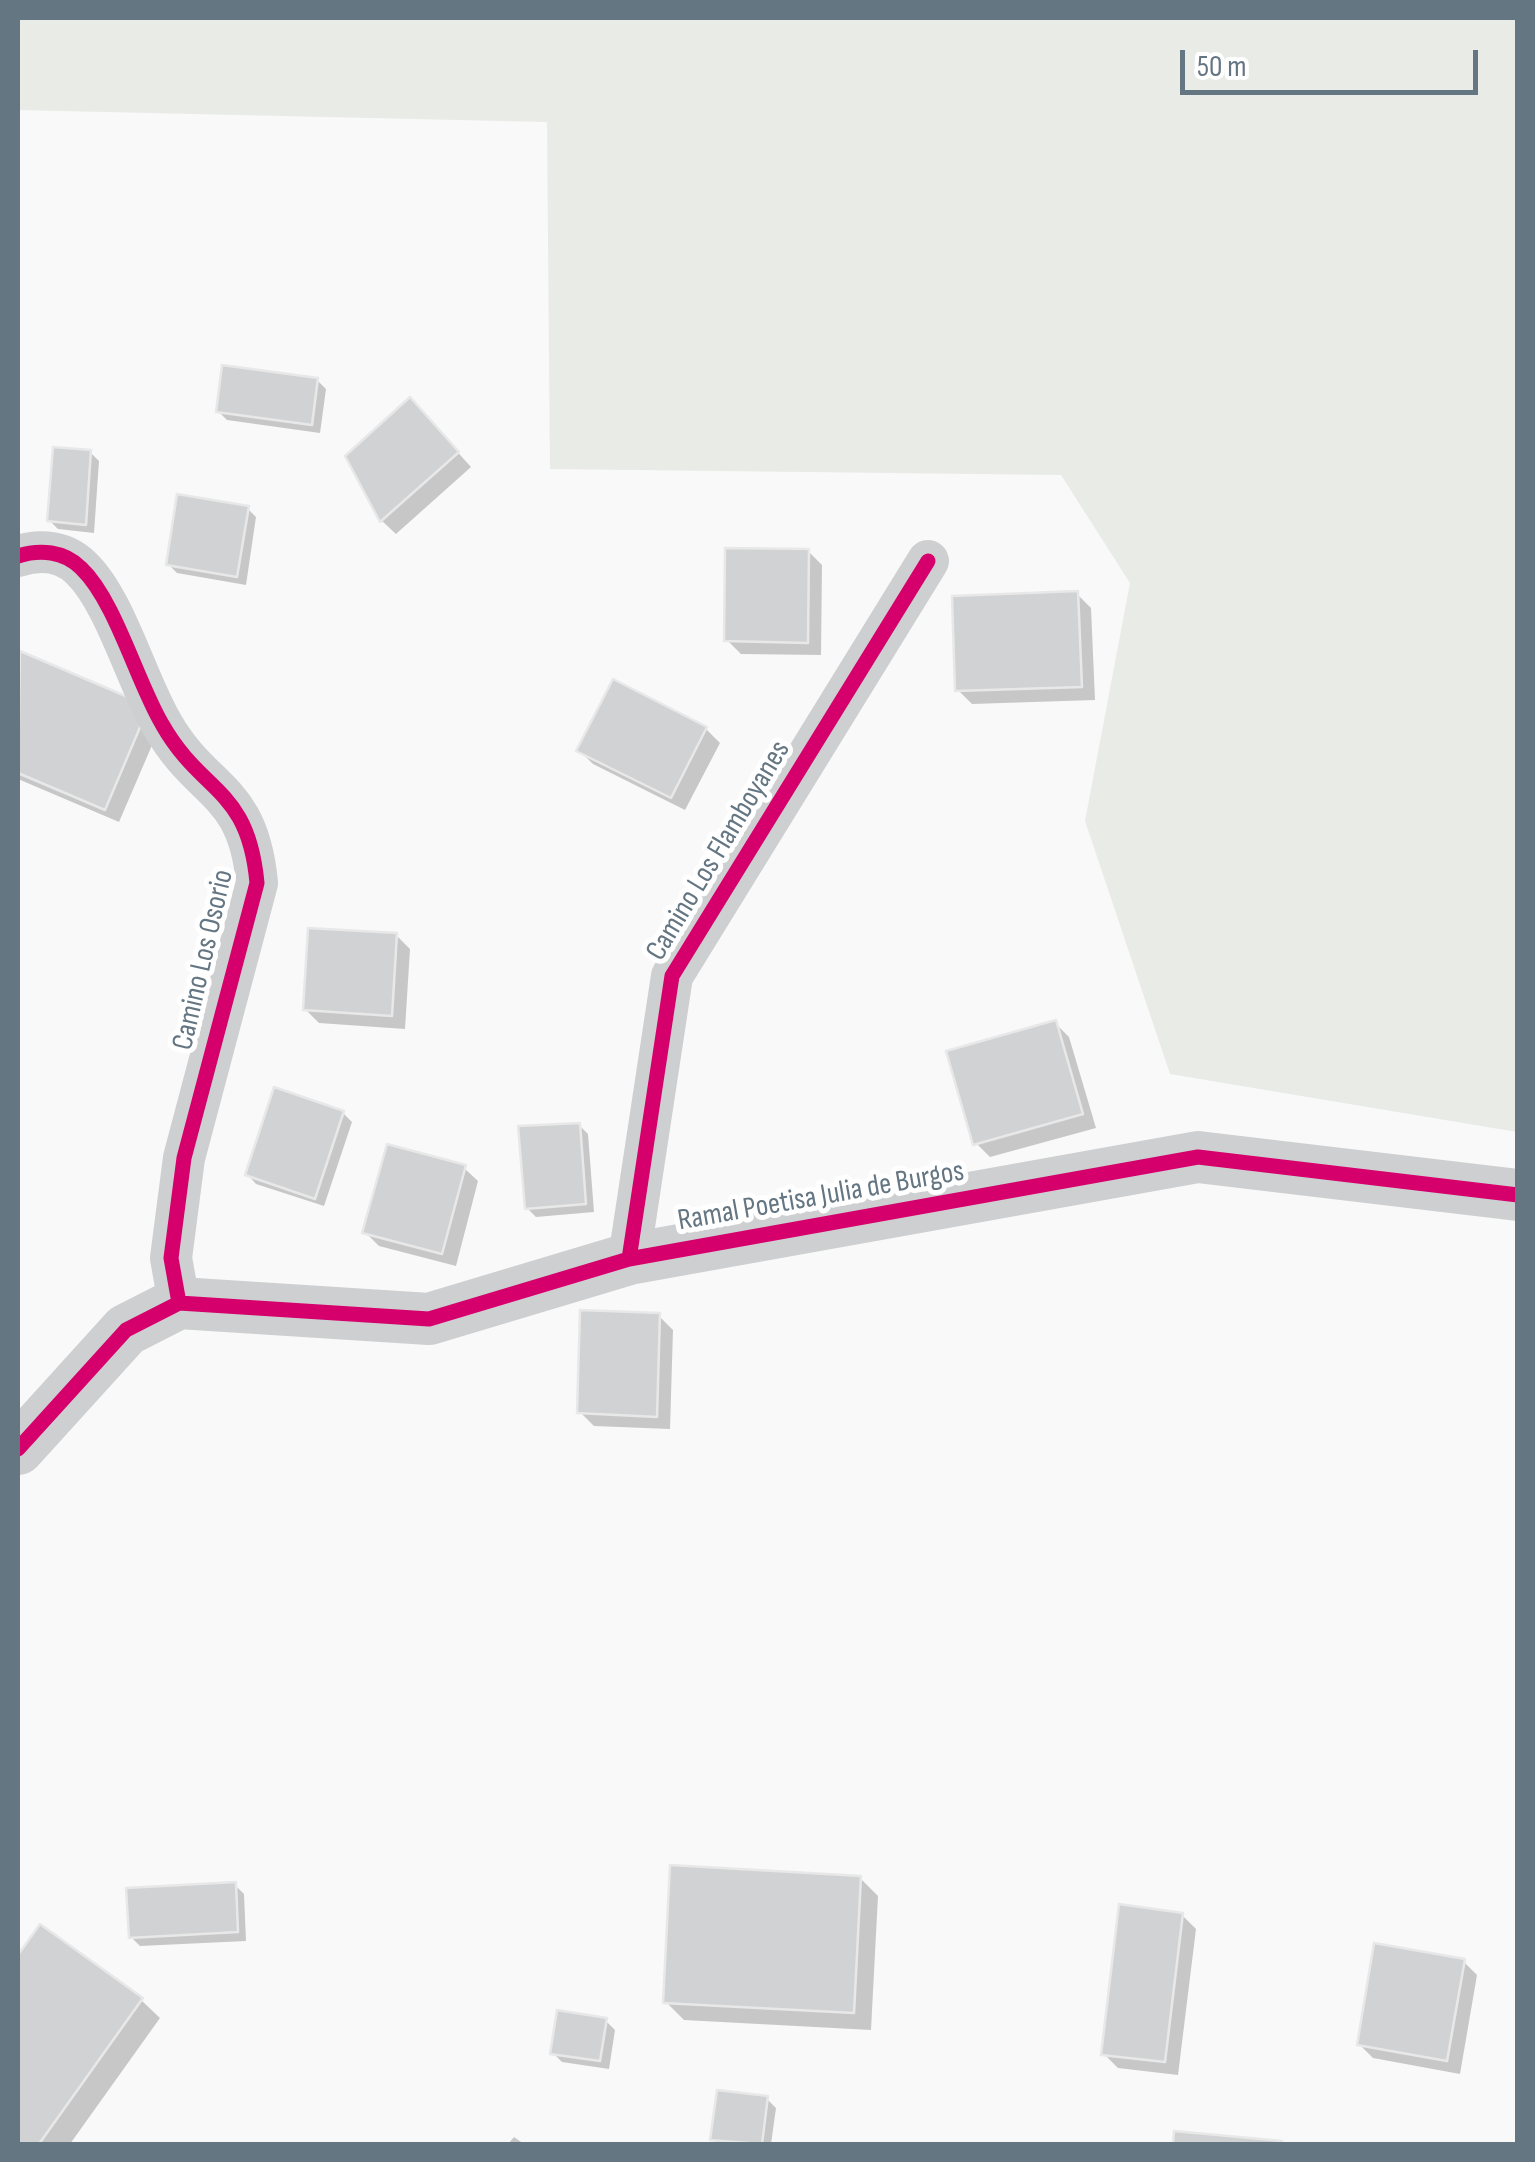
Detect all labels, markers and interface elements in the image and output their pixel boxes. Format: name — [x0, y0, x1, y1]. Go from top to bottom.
scale bar — [1185, 30, 1482, 92]
text: 50 m — [1197, 49, 1246, 85]
street label: Camino Los Flamboyanes — [639, 735, 799, 967]
street label: Camino Los Osorio — [166, 866, 242, 1054]
street label: Ramal Poetisa Julia de Burgos — [675, 1154, 967, 1240]

